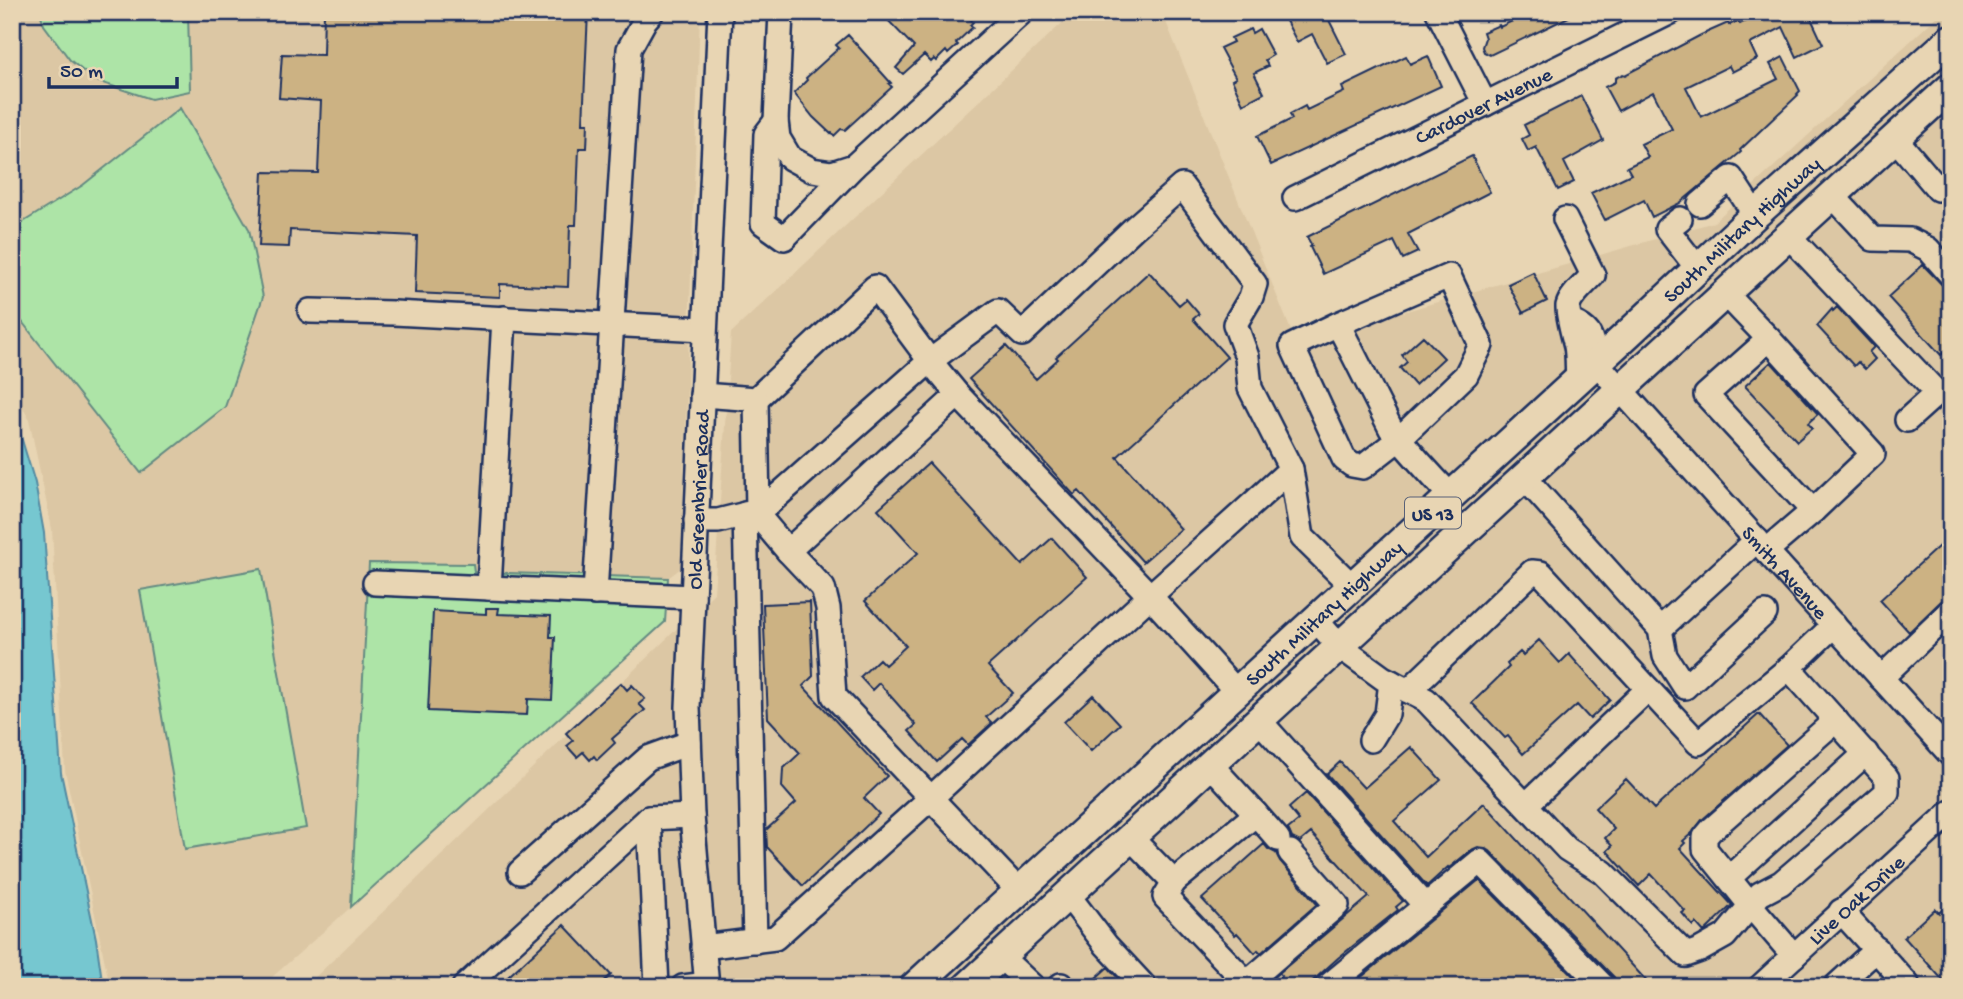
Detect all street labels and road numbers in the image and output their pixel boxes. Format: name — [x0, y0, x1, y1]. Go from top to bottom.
street label: Cardover Avenue — [1412, 63, 1558, 152]
street label: South Military Highway — [1660, 153, 1827, 310]
street label: Old Greenbrier Road — [684, 408, 718, 590]
road number: US 13 — [1405, 498, 1461, 528]
street label: Smith Avenue — [1734, 522, 1832, 627]
street label: South Military Highway — [1242, 537, 1410, 693]
street label: Live Oak Drive — [1805, 851, 1912, 952]

